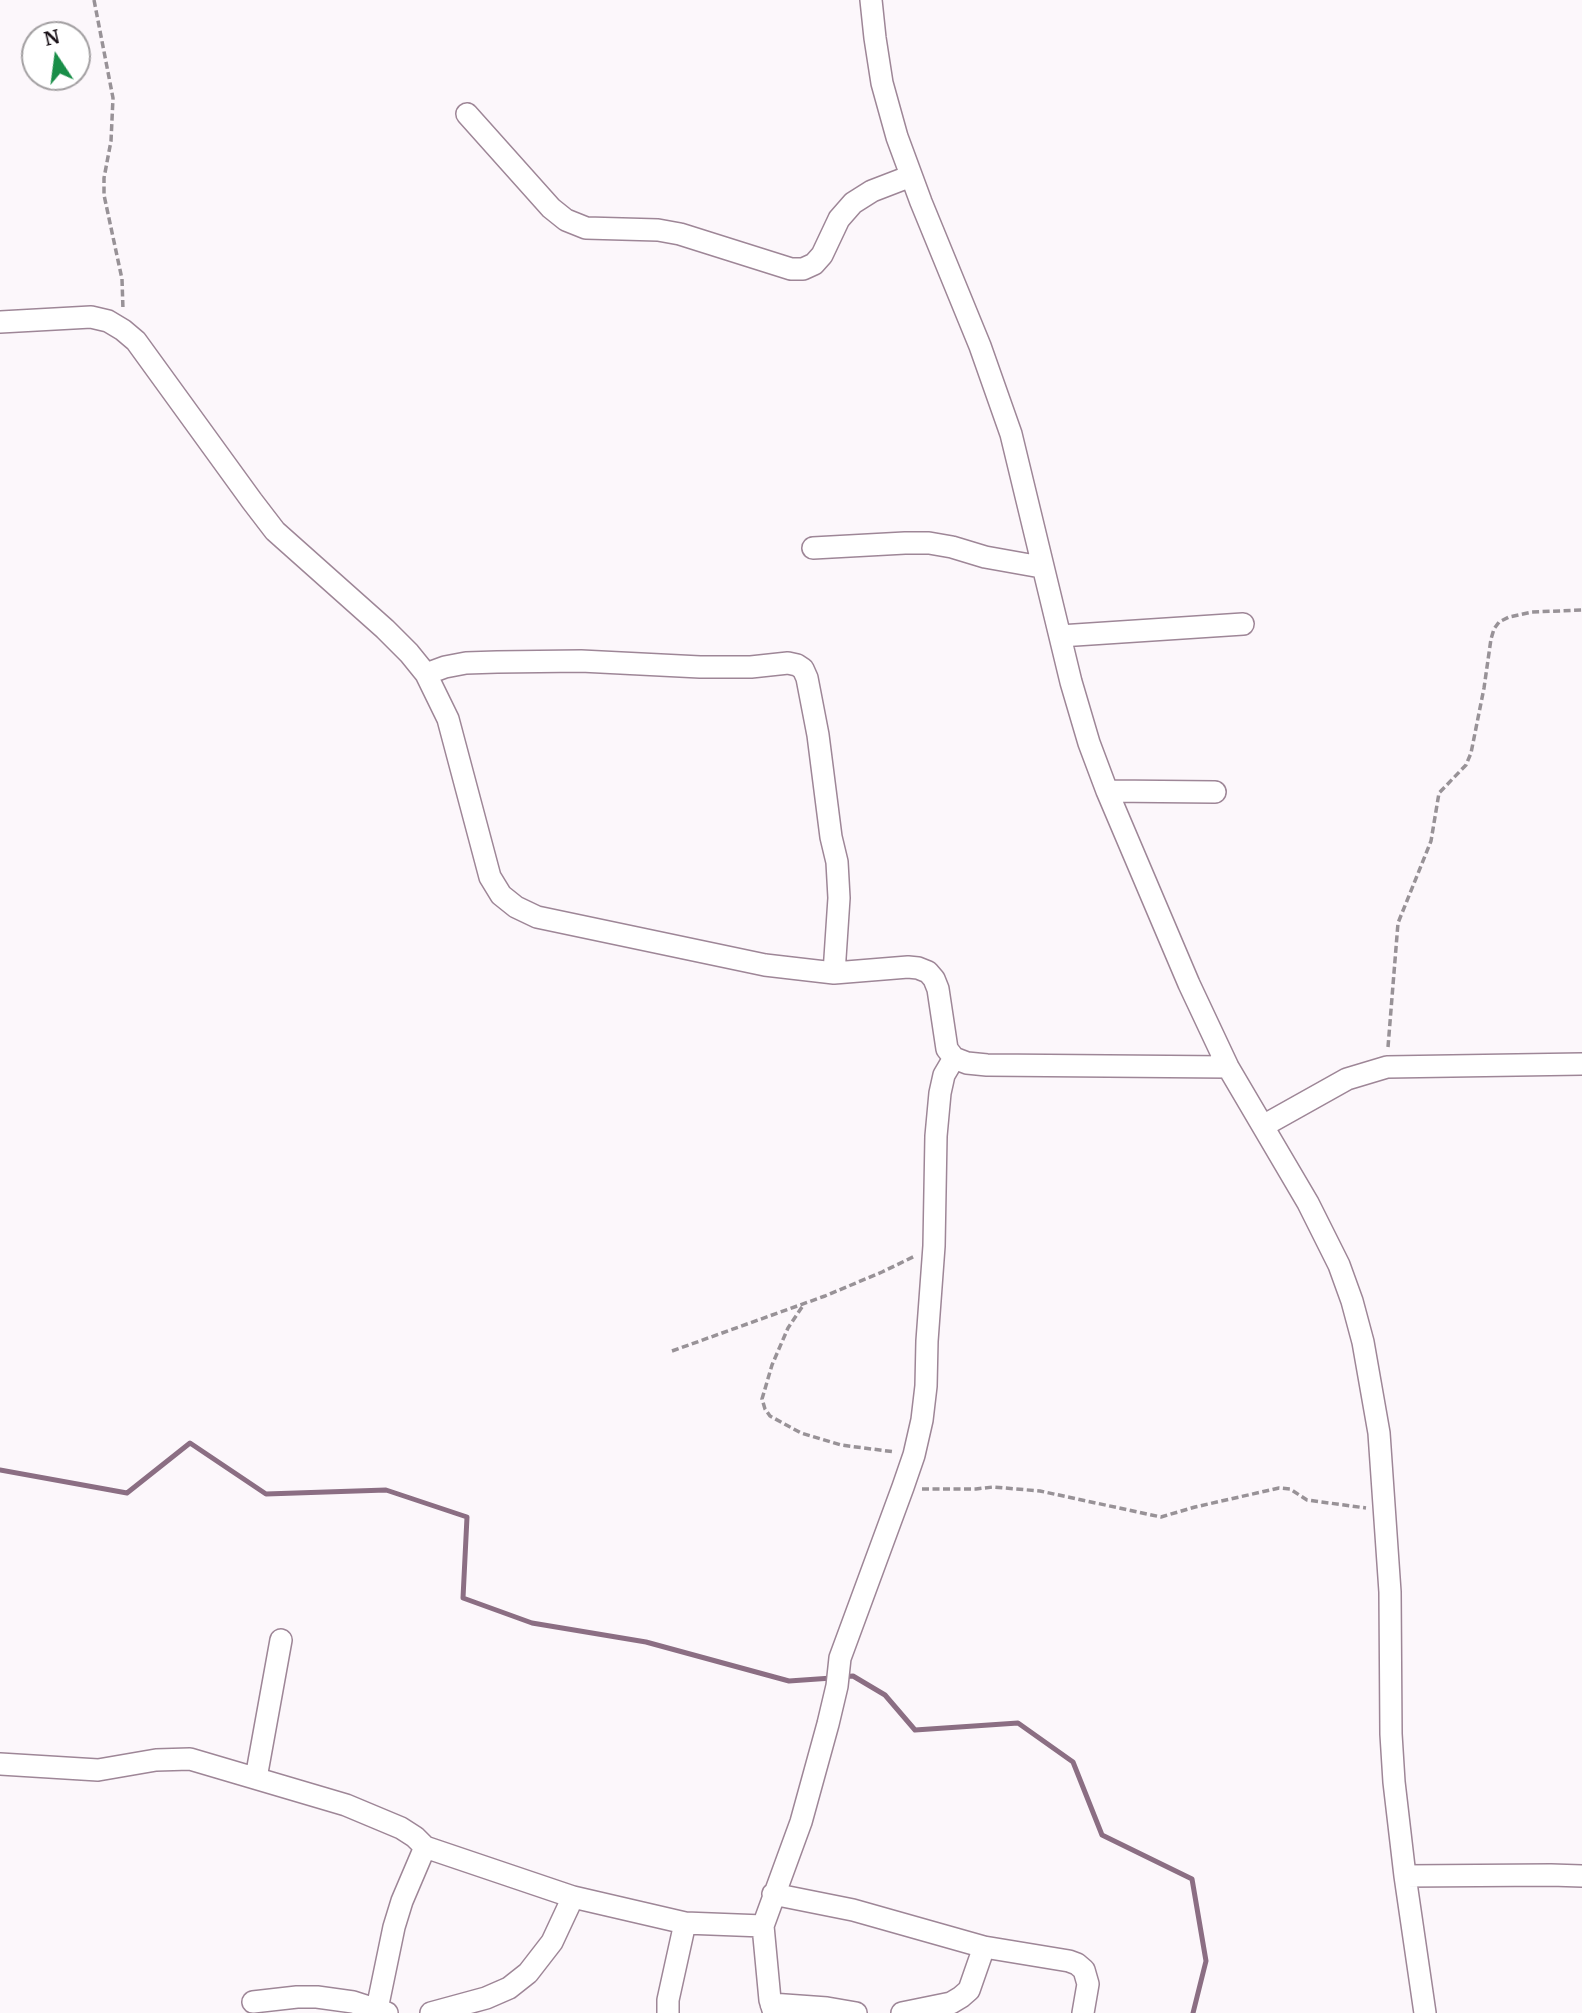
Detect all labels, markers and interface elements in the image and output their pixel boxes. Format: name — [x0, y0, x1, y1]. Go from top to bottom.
north arrow — [21, 21, 91, 91]
text: N — [42, 24, 62, 51]

